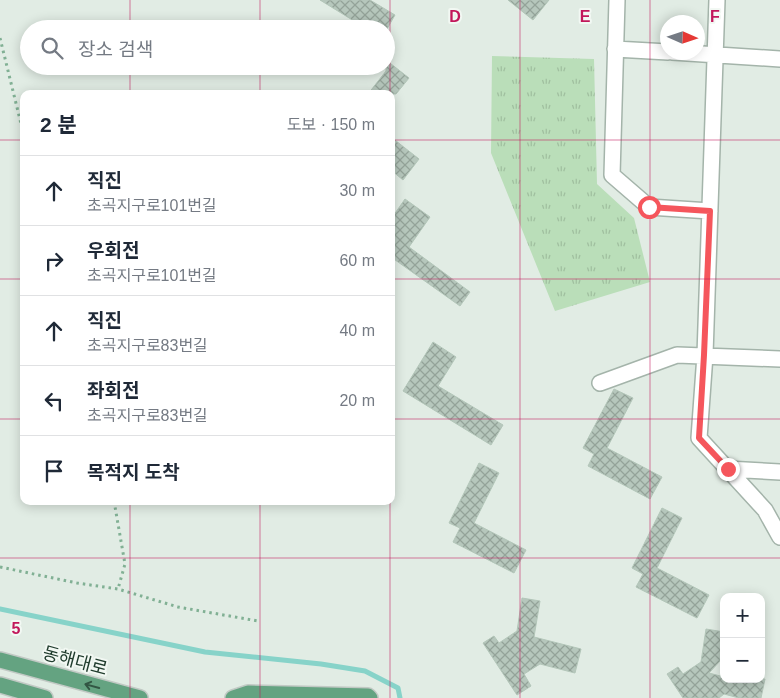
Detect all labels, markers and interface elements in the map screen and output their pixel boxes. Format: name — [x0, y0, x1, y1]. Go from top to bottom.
text: D — [449, 8, 461, 25]
text: E — [580, 8, 591, 25]
text: F — [710, 8, 720, 25]
north arrow — [660, 15, 705, 60]
search box — [20, 20, 395, 75]
icon: search — [38, 34, 66, 62]
text: 장소 검색 — [78, 39, 153, 60]
text: 2 분 — [40, 113, 77, 136]
text: 도보 · 150 m — [287, 116, 375, 133]
text: 직진 — [87, 170, 122, 191]
icon: ahead — [40, 177, 68, 205]
text: 30 m — [339, 182, 375, 199]
route start — [638, 196, 661, 219]
text: 초곡지구로101번길 — [87, 197, 217, 214]
text: 우회전 — [87, 240, 139, 261]
icon: right — [40, 247, 68, 275]
text: 60 m — [339, 252, 375, 269]
text: 초곡지구로101번길 — [87, 267, 217, 284]
text: 직진 — [87, 310, 122, 331]
icon: ahead — [40, 317, 68, 345]
text: 40 m — [339, 322, 375, 339]
text: 초곡지구로83번길 — [87, 337, 208, 354]
text: 좌회전 — [87, 380, 139, 401]
icon: left — [40, 387, 68, 415]
text: 20 m — [339, 392, 375, 409]
text: 초곡지구로83번길 — [87, 407, 208, 424]
icon: arrive — [40, 457, 68, 485]
route end — [717, 458, 740, 481]
text: 목적지 도착 — [87, 462, 180, 483]
map controls — [720, 593, 765, 683]
button: + — [720, 593, 765, 638]
text: 5 — [12, 620, 21, 637]
button: − — [720, 638, 765, 683]
street label: 동해대로 — [40, 643, 110, 679]
one-way arrow — [85, 681, 101, 690]

